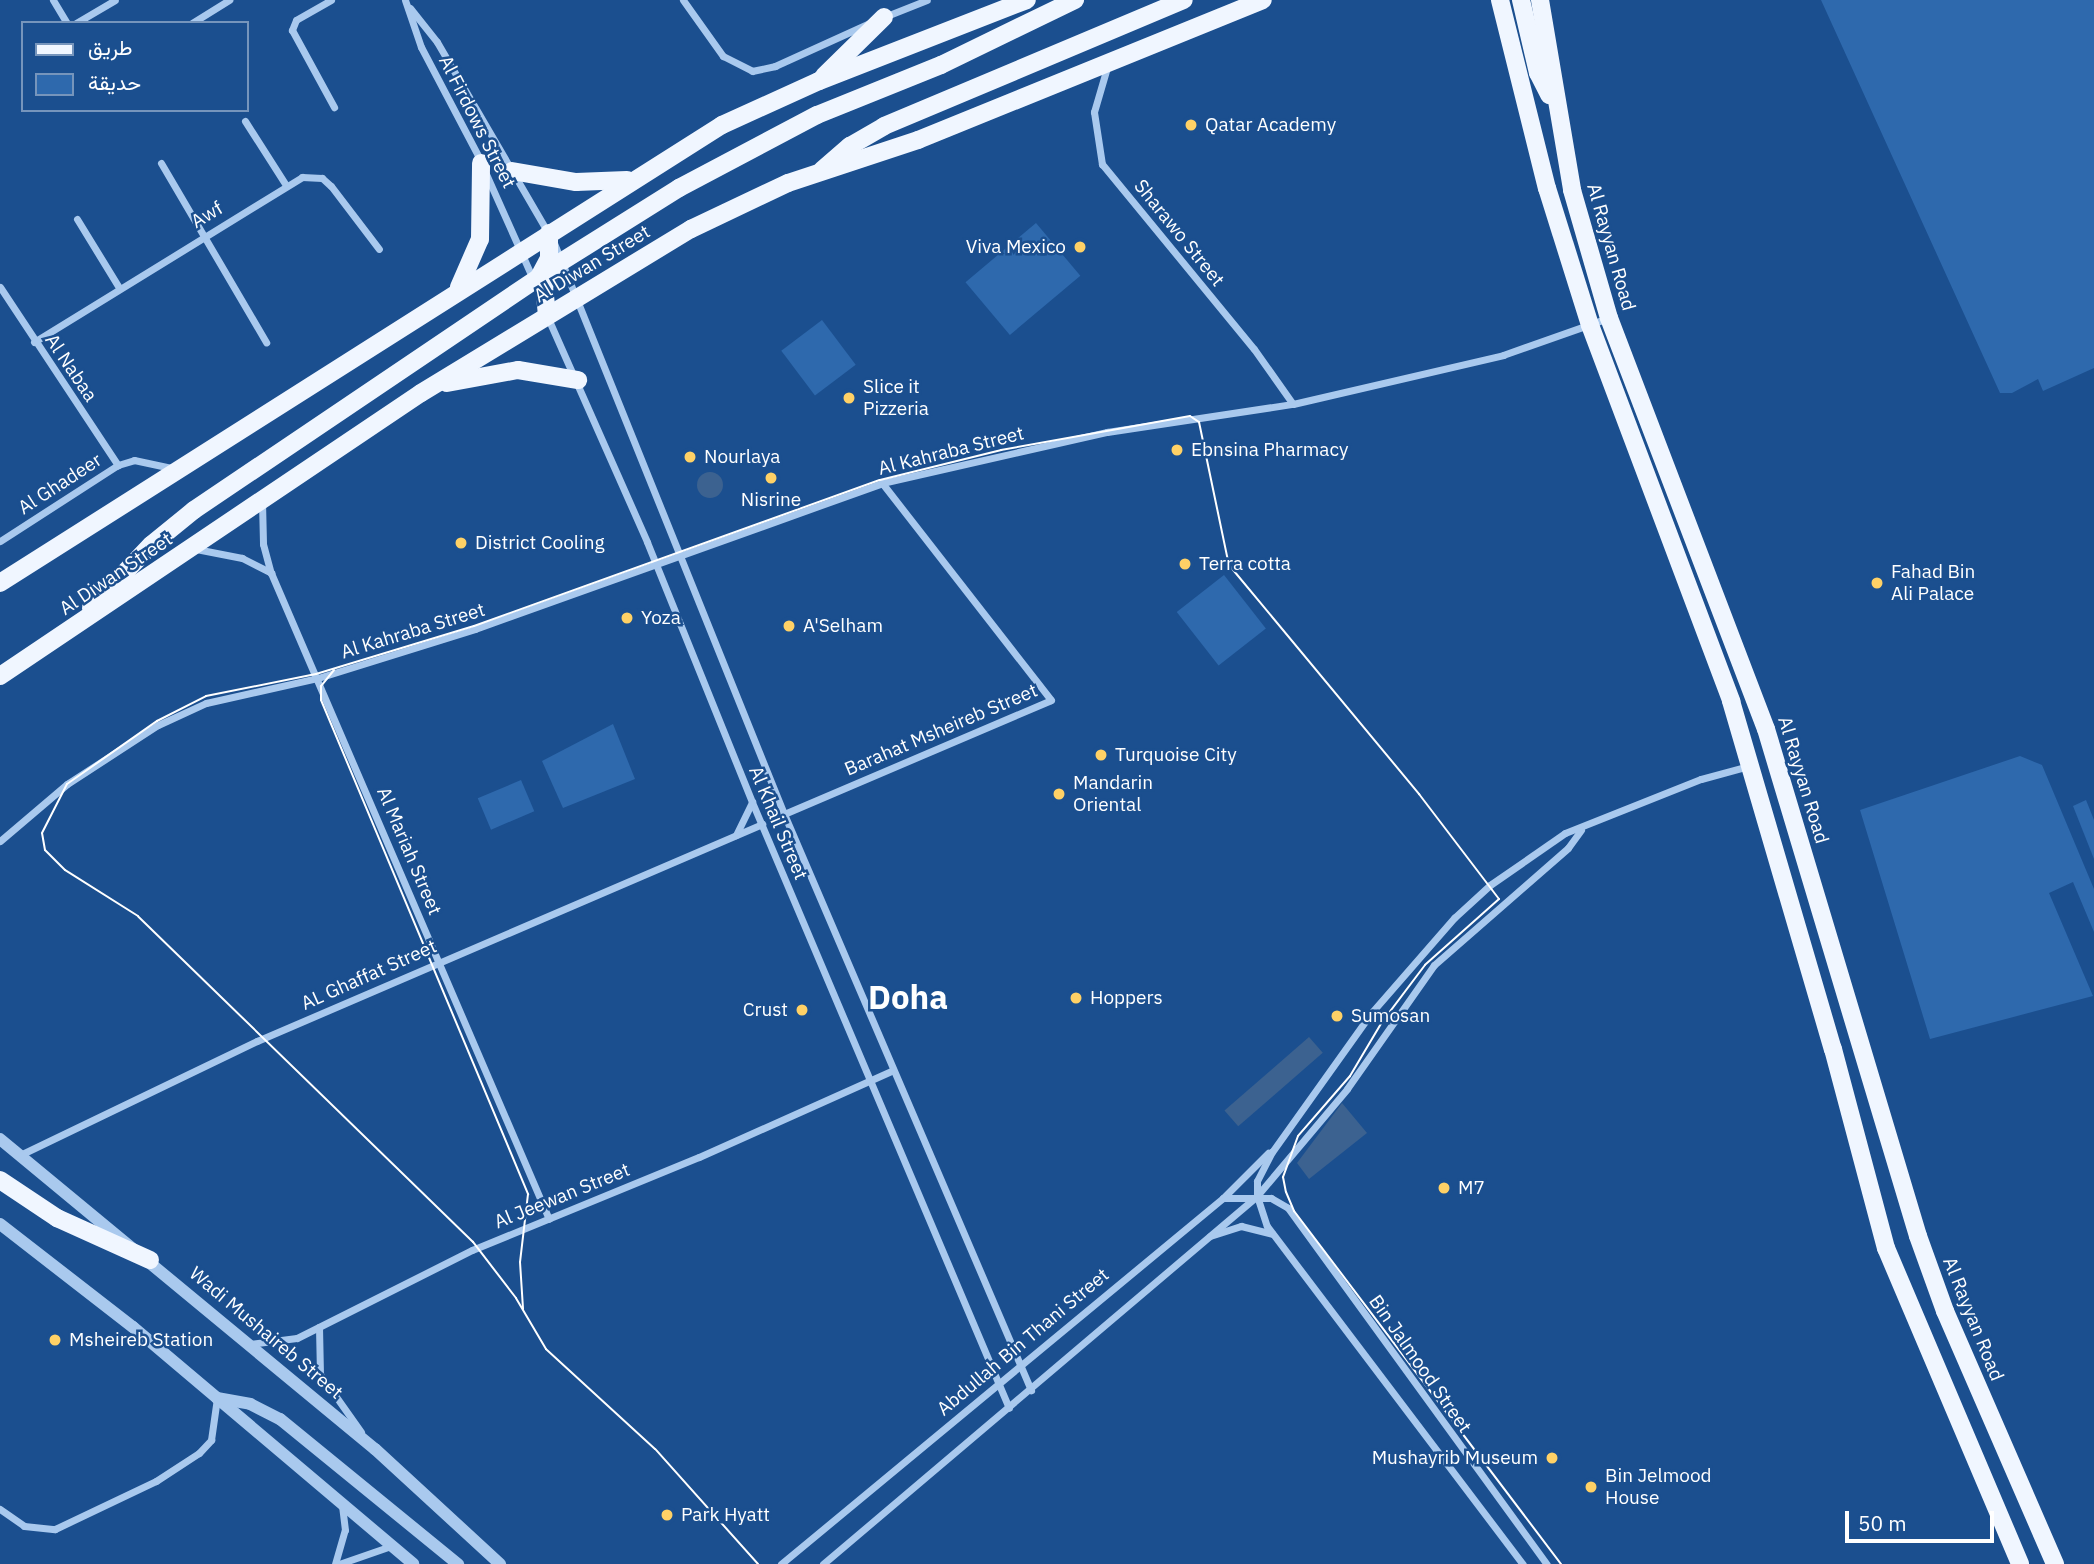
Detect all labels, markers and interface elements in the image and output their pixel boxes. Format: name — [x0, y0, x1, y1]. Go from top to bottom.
legend — [21, 21, 248, 112]
text: طريق — [88, 33, 133, 61]
street label: Al Firdows Street — [434, 52, 520, 192]
text: حديقة — [88, 68, 141, 96]
place label: Qatar Academy — [1205, 114, 1336, 136]
marker: Qatar Academy — [1183, 117, 1199, 133]
street label: Sharawo Street — [1129, 175, 1229, 291]
street label: Al Rayyan Road — [1582, 181, 1640, 313]
street label: Awf — [187, 197, 227, 233]
street label: Al Diwan Street — [530, 220, 654, 308]
place label: Viva Mexico — [966, 236, 1066, 258]
marker: Viva Mexico — [1072, 239, 1088, 255]
street label: Al Nabaa — [40, 330, 102, 406]
place label: Slice it Pizzeria — [863, 376, 929, 420]
marker: Slice it Pizzeria — [841, 390, 857, 406]
street label: Al Kahraba Street — [876, 422, 1026, 480]
place label: Ebnsina Pharmacy — [1191, 439, 1349, 461]
marker: Ebnsina Pharmacy — [1169, 442, 1185, 458]
place label: Nourlaya — [704, 446, 780, 468]
street label: Al Ghadeer — [14, 449, 106, 519]
marker: Nourlaya — [682, 449, 698, 465]
marker: Nisrine — [763, 470, 779, 486]
place label: Nisrine — [741, 489, 801, 511]
street label: Al Diwan Street — [55, 528, 177, 620]
place label: District Cooling — [475, 532, 605, 554]
marker: District Cooling — [453, 535, 469, 551]
place label: Terra cotta — [1199, 553, 1291, 575]
marker: Terra cotta — [1177, 556, 1193, 572]
place label: Fahad Bin Ali Palace — [1891, 561, 1975, 605]
marker: Fahad Bin Ali Palace — [1869, 575, 1885, 591]
street label: Al Kahraba Street — [338, 598, 488, 664]
place label: Yoza — [641, 607, 681, 629]
marker: Yoza — [619, 610, 635, 626]
place label: A'Selham — [803, 615, 883, 637]
marker: A'Selham — [781, 618, 797, 634]
street label: Barahat Msheireb Street — [841, 679, 1041, 781]
street label: Al Rayyan Road — [1773, 714, 1833, 846]
place label: Turquoise City — [1115, 744, 1237, 766]
marker: Turquoise City — [1093, 747, 1109, 763]
street label: Al Khail Street — [744, 763, 812, 883]
place label: Mandarin Oriental — [1073, 772, 1153, 816]
street label: Al Mariah Street — [372, 784, 446, 918]
marker: Mandarin Oriental — [1051, 786, 1067, 802]
street label: AL Ghaffat Street — [298, 935, 440, 1015]
district label: Doha — [868, 977, 948, 1017]
place label: Hoppers — [1090, 987, 1163, 1009]
marker: Hoppers — [1068, 990, 1084, 1006]
place label: Crust — [743, 999, 788, 1021]
marker: Crust — [794, 1002, 810, 1018]
place label: Sumosan — [1351, 1005, 1430, 1027]
marker: Sumosan — [1329, 1008, 1345, 1024]
street label: Al Jeewan Street — [491, 1158, 633, 1234]
place label: M7 — [1458, 1177, 1485, 1199]
marker: M7 — [1436, 1180, 1452, 1196]
street label: Al Rayyan Road — [1938, 1254, 2008, 1384]
street label: Wadi Mushaireb Street — [185, 1262, 347, 1404]
street label: Abdullah Bin Thani Street — [933, 1264, 1113, 1420]
street label: Bin Jalmood Street — [1364, 1291, 1476, 1437]
place label: Msheireb Station — [69, 1329, 213, 1351]
marker: Msheireb Station — [47, 1332, 63, 1348]
place label: Mushayrib Museum — [1372, 1447, 1538, 1469]
marker: Mushayrib Museum — [1544, 1450, 1560, 1466]
place label: Bin Jelmood House — [1605, 1465, 1712, 1509]
marker: Bin Jelmood House — [1583, 1479, 1599, 1495]
scale bar — [1849, 1498, 1998, 1542]
place label: Park Hyatt — [681, 1504, 770, 1526]
marker: Park Hyatt — [659, 1507, 675, 1523]
text: 50 m — [1858, 1509, 1907, 1537]

